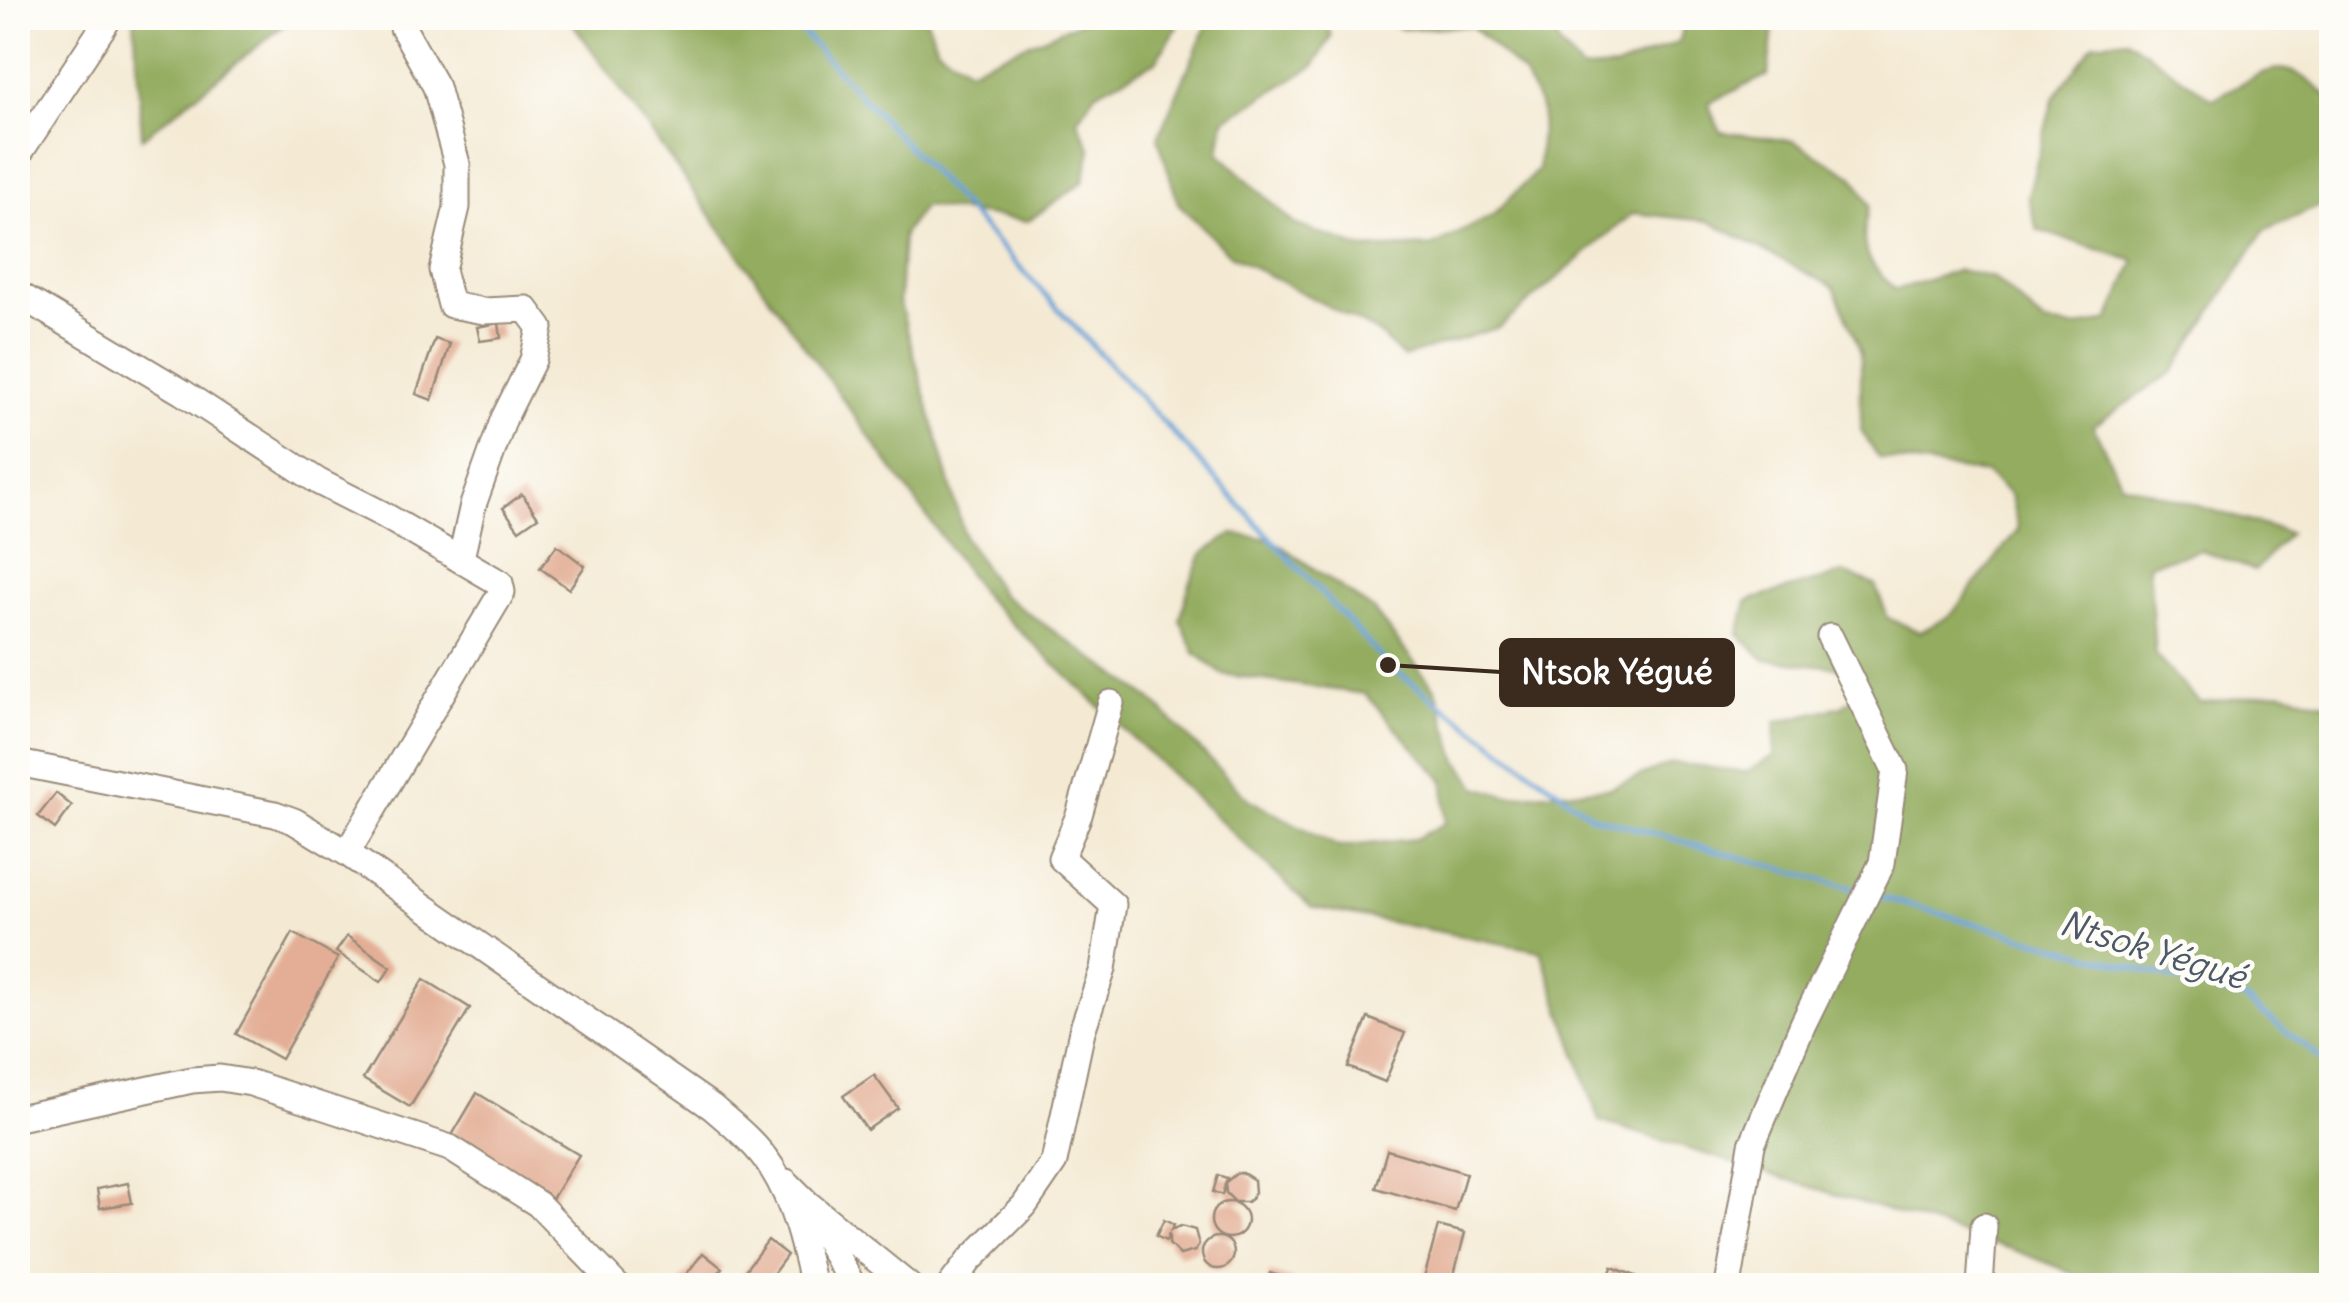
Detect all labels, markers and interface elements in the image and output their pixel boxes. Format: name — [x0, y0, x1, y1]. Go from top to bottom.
callout: Ntsok Yégué — [1501, 640, 1733, 705]
text: Ntsok Yégué — [1521, 649, 1713, 693]
water label: Ntsok Yégué — [2055, 900, 2253, 999]

